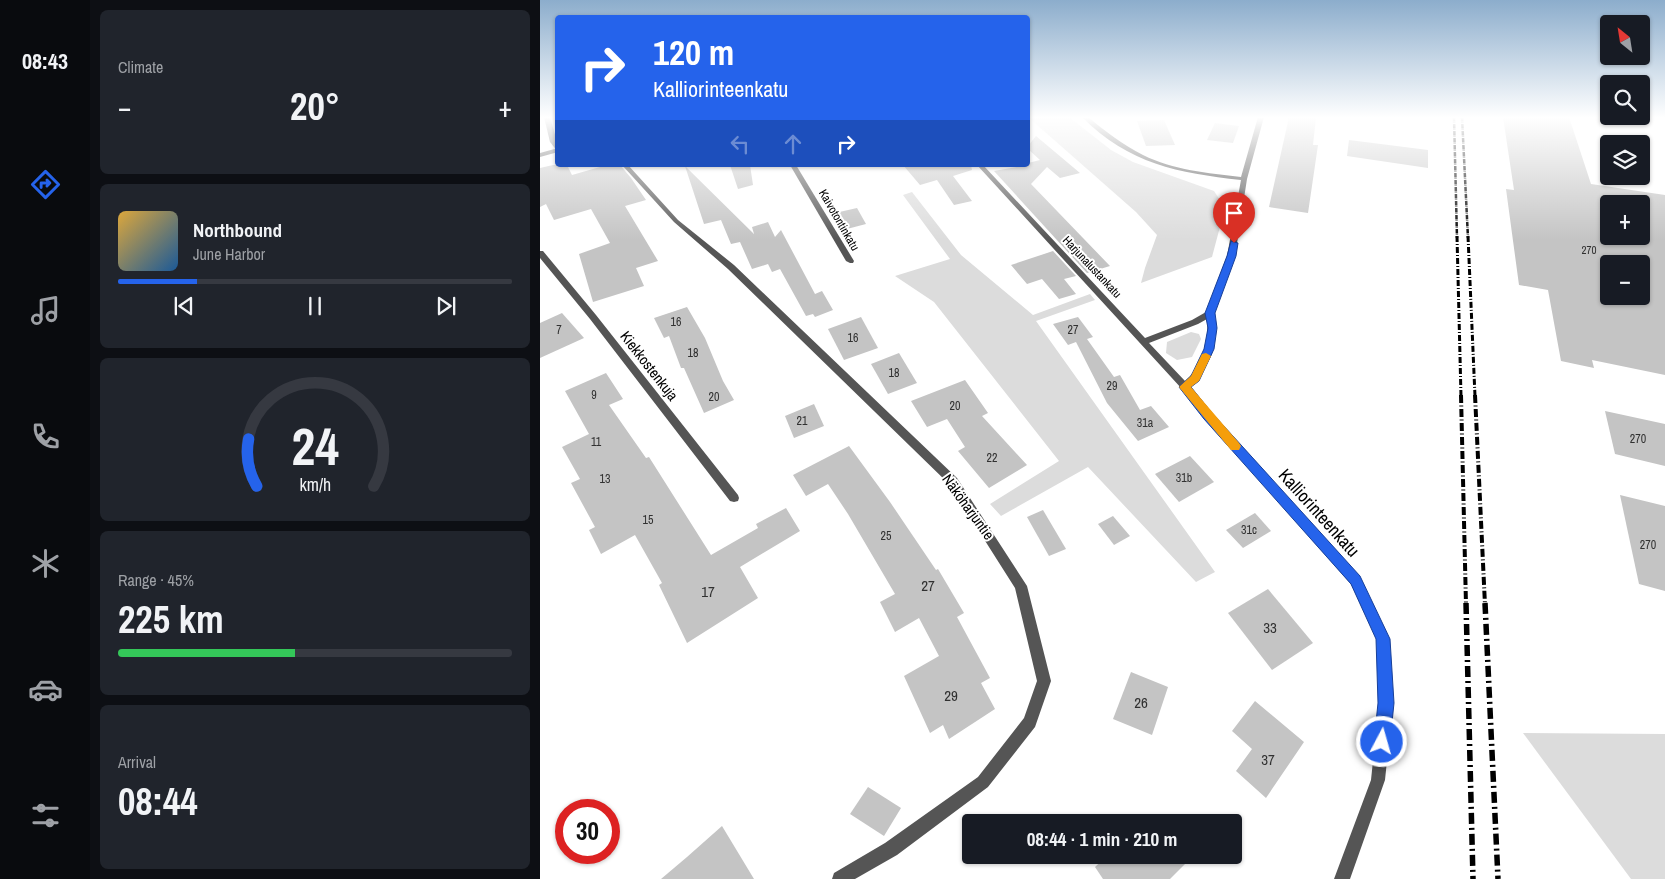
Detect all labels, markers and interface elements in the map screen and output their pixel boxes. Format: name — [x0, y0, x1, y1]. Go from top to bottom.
north arrow — [1600, 15, 1650, 65]
map controls — [1600, 15, 1650, 305]
text: 120 m — [653, 29, 734, 76]
icon: right — [570, 35, 635, 100]
text: 08:43 — [22, 46, 68, 76]
text: Climate — [118, 56, 163, 78]
text: Kalliorinteenkatu — [653, 74, 788, 104]
button: search — [1600, 75, 1650, 125]
text: 20° — [290, 81, 340, 132]
text: − — [118, 88, 131, 126]
text: + — [499, 88, 512, 126]
icon: left — [726, 130, 754, 158]
icon: ahead — [779, 130, 807, 158]
icon: right — [832, 130, 860, 158]
button: layers — [1600, 135, 1650, 185]
icon: directions — [28, 167, 63, 202]
street label: Kaivotontinkatu — [815, 186, 863, 254]
pin — [1213, 192, 1255, 243]
button: + — [1600, 195, 1650, 245]
icon: arrive — [1220, 199, 1248, 227]
text: Northbound — [193, 217, 282, 243]
street label: Harjunalustankatu — [1059, 233, 1125, 301]
text: June Harbor — [193, 243, 265, 265]
house number: 270 — [1581, 243, 1597, 257]
button: − — [1600, 255, 1650, 305]
icon: previous — [170, 292, 198, 320]
icon: pause — [301, 292, 329, 320]
icon: next — [432, 292, 460, 320]
icon: music — [28, 293, 63, 328]
house number: 16 — [671, 314, 681, 330]
house number: 7 — [556, 322, 562, 338]
house number: 27 — [1068, 322, 1079, 338]
street label: Kiekkostenkuja — [615, 326, 683, 405]
house number: 16 — [848, 330, 858, 346]
house number: 18 — [688, 345, 698, 361]
house number: 18 — [889, 365, 899, 381]
house number: 29 — [1107, 378, 1117, 394]
house number: 9 — [591, 387, 597, 403]
house number: 20 — [709, 389, 719, 405]
house number: 20 — [950, 398, 960, 414]
text: 24 — [291, 411, 339, 481]
house number: 21 — [797, 413, 808, 429]
house number: 31a — [1137, 415, 1154, 431]
icon: phone — [28, 419, 63, 454]
house number: 270 — [1630, 431, 1646, 447]
house number: 11 — [591, 434, 602, 450]
house number: 22 — [987, 450, 997, 466]
street label: Kalliorinteenkatu — [1273, 463, 1366, 562]
street label: Näköharjuntie — [937, 470, 999, 544]
house number: 31b — [1176, 470, 1192, 486]
house number: 13 — [600, 471, 610, 487]
text: km/h — [299, 473, 331, 497]
house number: 15 — [643, 512, 654, 528]
house number: 31c — [1241, 522, 1257, 538]
house number: 25 — [881, 528, 892, 544]
house number: 270 — [1640, 537, 1656, 553]
icon: climate — [28, 546, 63, 581]
text: Range · 45% — [118, 569, 194, 591]
house number: 27 — [921, 575, 935, 596]
house number: 17 — [701, 581, 715, 602]
text: 225 km — [118, 594, 224, 645]
house number: 33 — [1263, 617, 1277, 638]
icon: car — [28, 672, 63, 707]
house number: 29 — [944, 685, 958, 706]
house number: 26 — [1134, 692, 1148, 713]
position arrow — [1355, 715, 1407, 767]
house number: 37 — [1261, 749, 1275, 770]
text: Arrival — [118, 751, 156, 773]
text: 08:44 — [118, 776, 198, 827]
icon: filters — [28, 798, 63, 833]
speed limit sign: 30 — [555, 799, 620, 864]
text: 08:44 · 1 min · 210 m — [1027, 826, 1177, 852]

